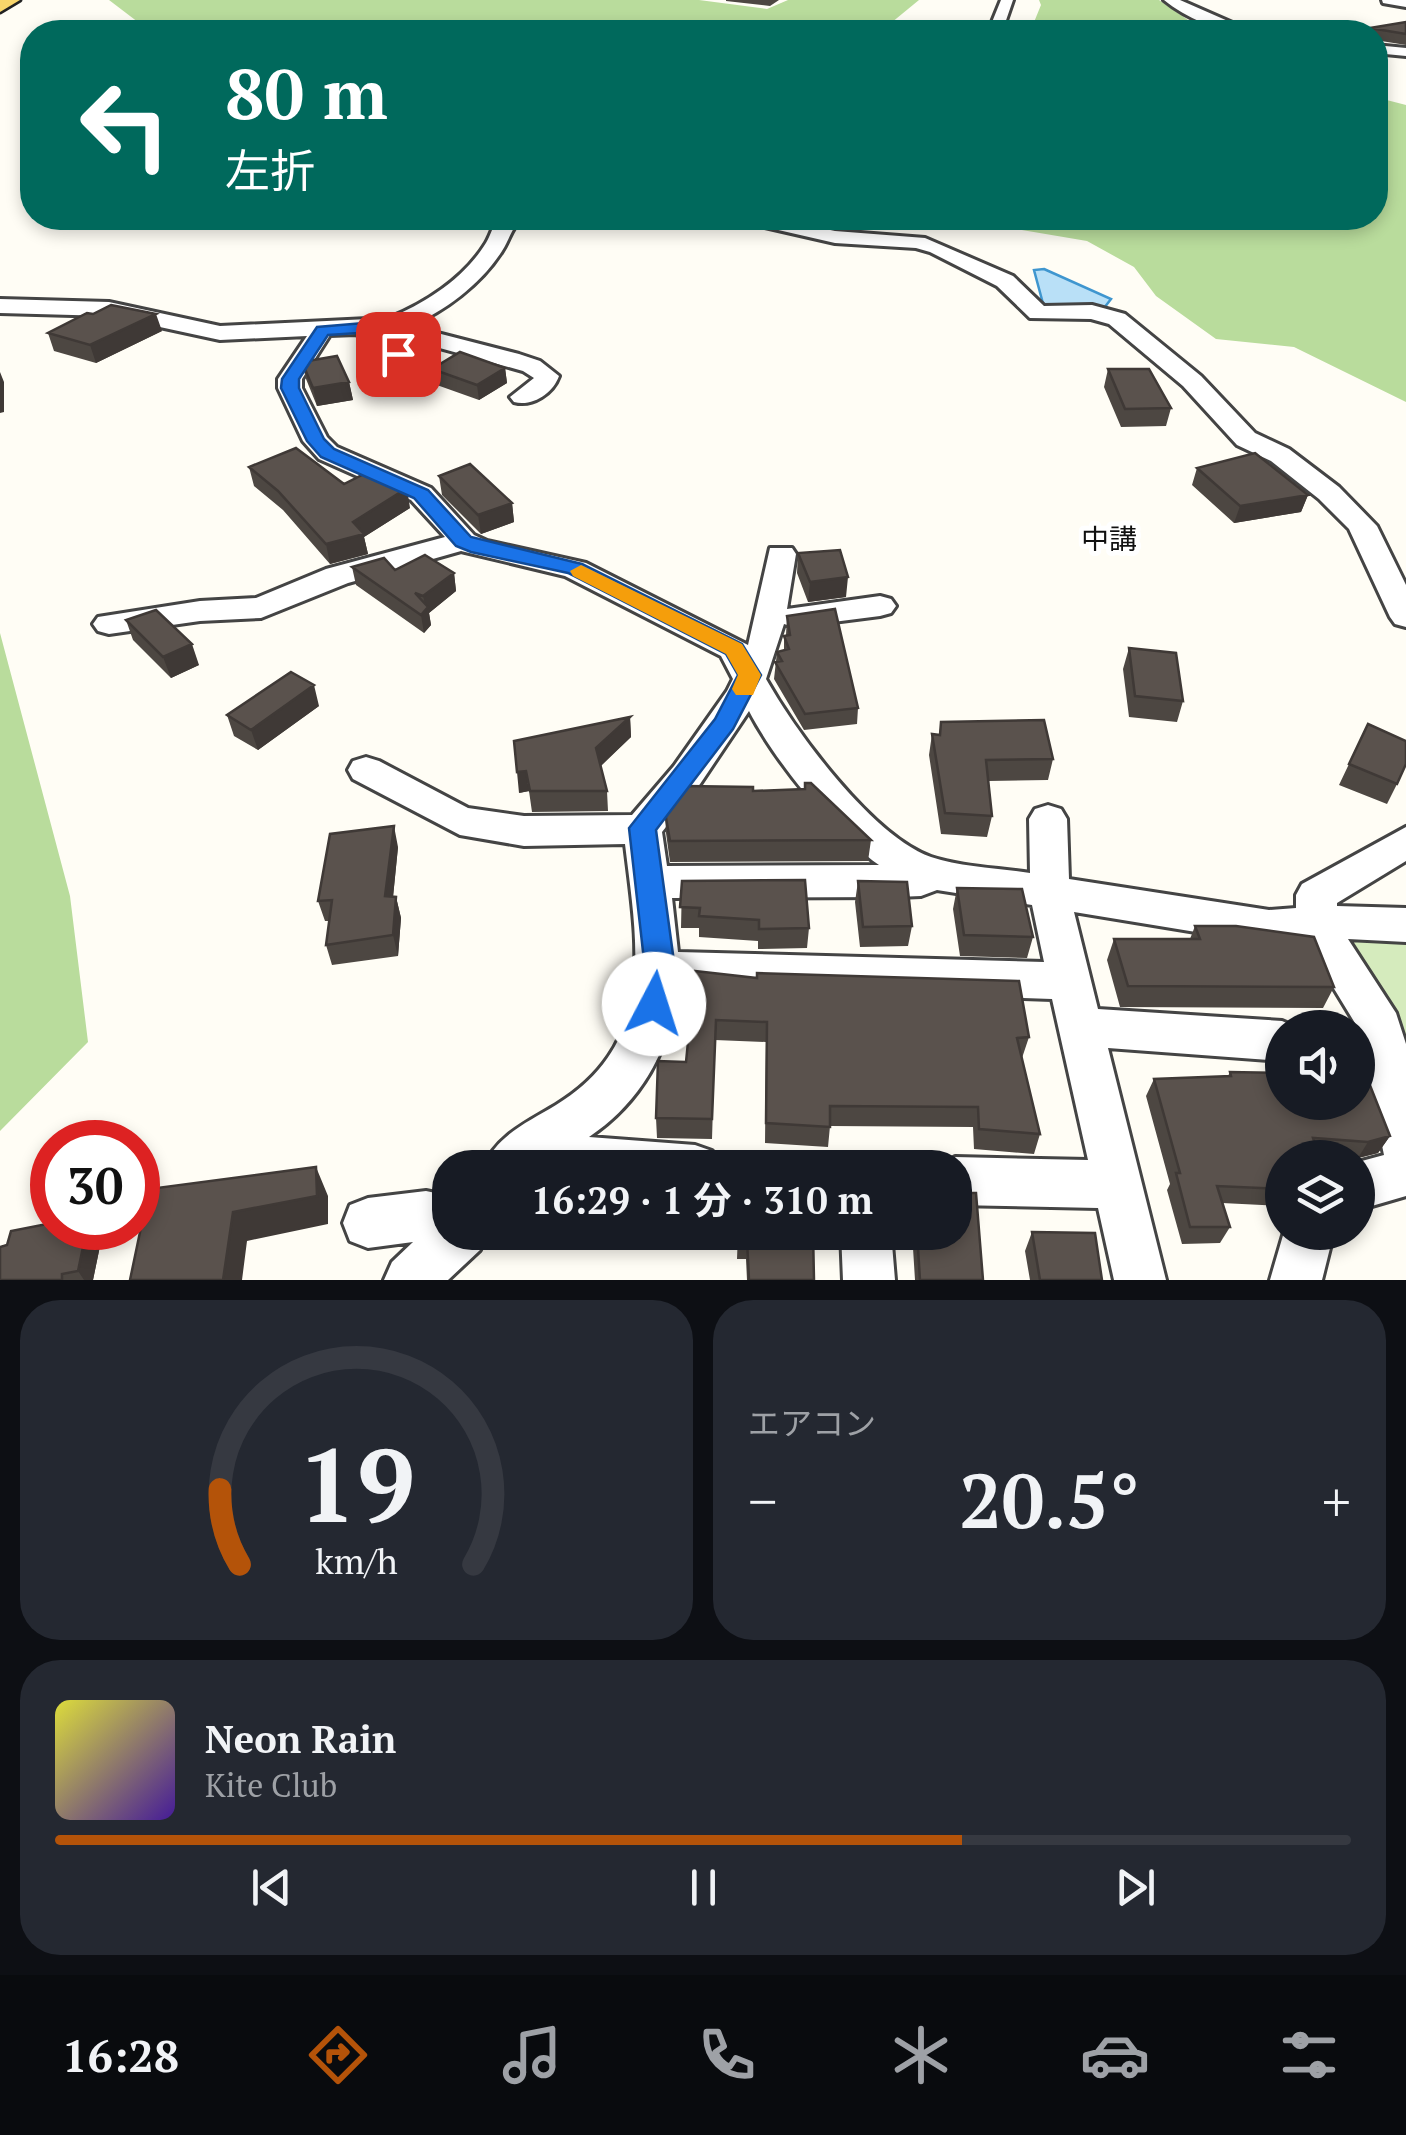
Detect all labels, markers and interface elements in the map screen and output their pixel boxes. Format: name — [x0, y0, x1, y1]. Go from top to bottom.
text: 80 m — [225, 46, 388, 139]
icon: left — [60, 60, 190, 190]
text: 左折 — [225, 140, 315, 200]
pin — [356, 312, 441, 397]
icon: arrive — [371, 327, 426, 382]
district label: 中講 — [1081, 520, 1137, 557]
position arrow — [602, 952, 706, 1056]
map controls — [1265, 1010, 1375, 1250]
button: sound — [1265, 1010, 1375, 1120]
speed limit sign: 30 — [30, 1120, 160, 1250]
button: layers — [1265, 1140, 1375, 1250]
text: 16:29 · 1 分 · 310 m — [531, 1175, 873, 1225]
text: エアコン — [748, 1402, 876, 1444]
text: 19 — [298, 1414, 415, 1552]
text: 20.5° — [959, 1450, 1140, 1549]
text: − — [748, 1464, 777, 1537]
text: + — [1322, 1464, 1351, 1537]
text: km/h — [315, 1537, 398, 1584]
text: Neon Rain — [205, 1714, 396, 1764]
text: Kite Club — [205, 1764, 337, 1806]
icon: previous — [244, 1860, 299, 1915]
icon: pause — [676, 1860, 731, 1915]
icon: next — [1108, 1860, 1163, 1915]
icon: directions — [303, 2020, 373, 2090]
icon: music — [497, 2020, 567, 2090]
icon: phone — [692, 2020, 762, 2090]
icon: climate — [886, 2020, 956, 2090]
icon: car — [1080, 2020, 1150, 2090]
icon: filters — [1274, 2020, 1344, 2090]
text: 16:28 — [62, 2025, 179, 2085]

